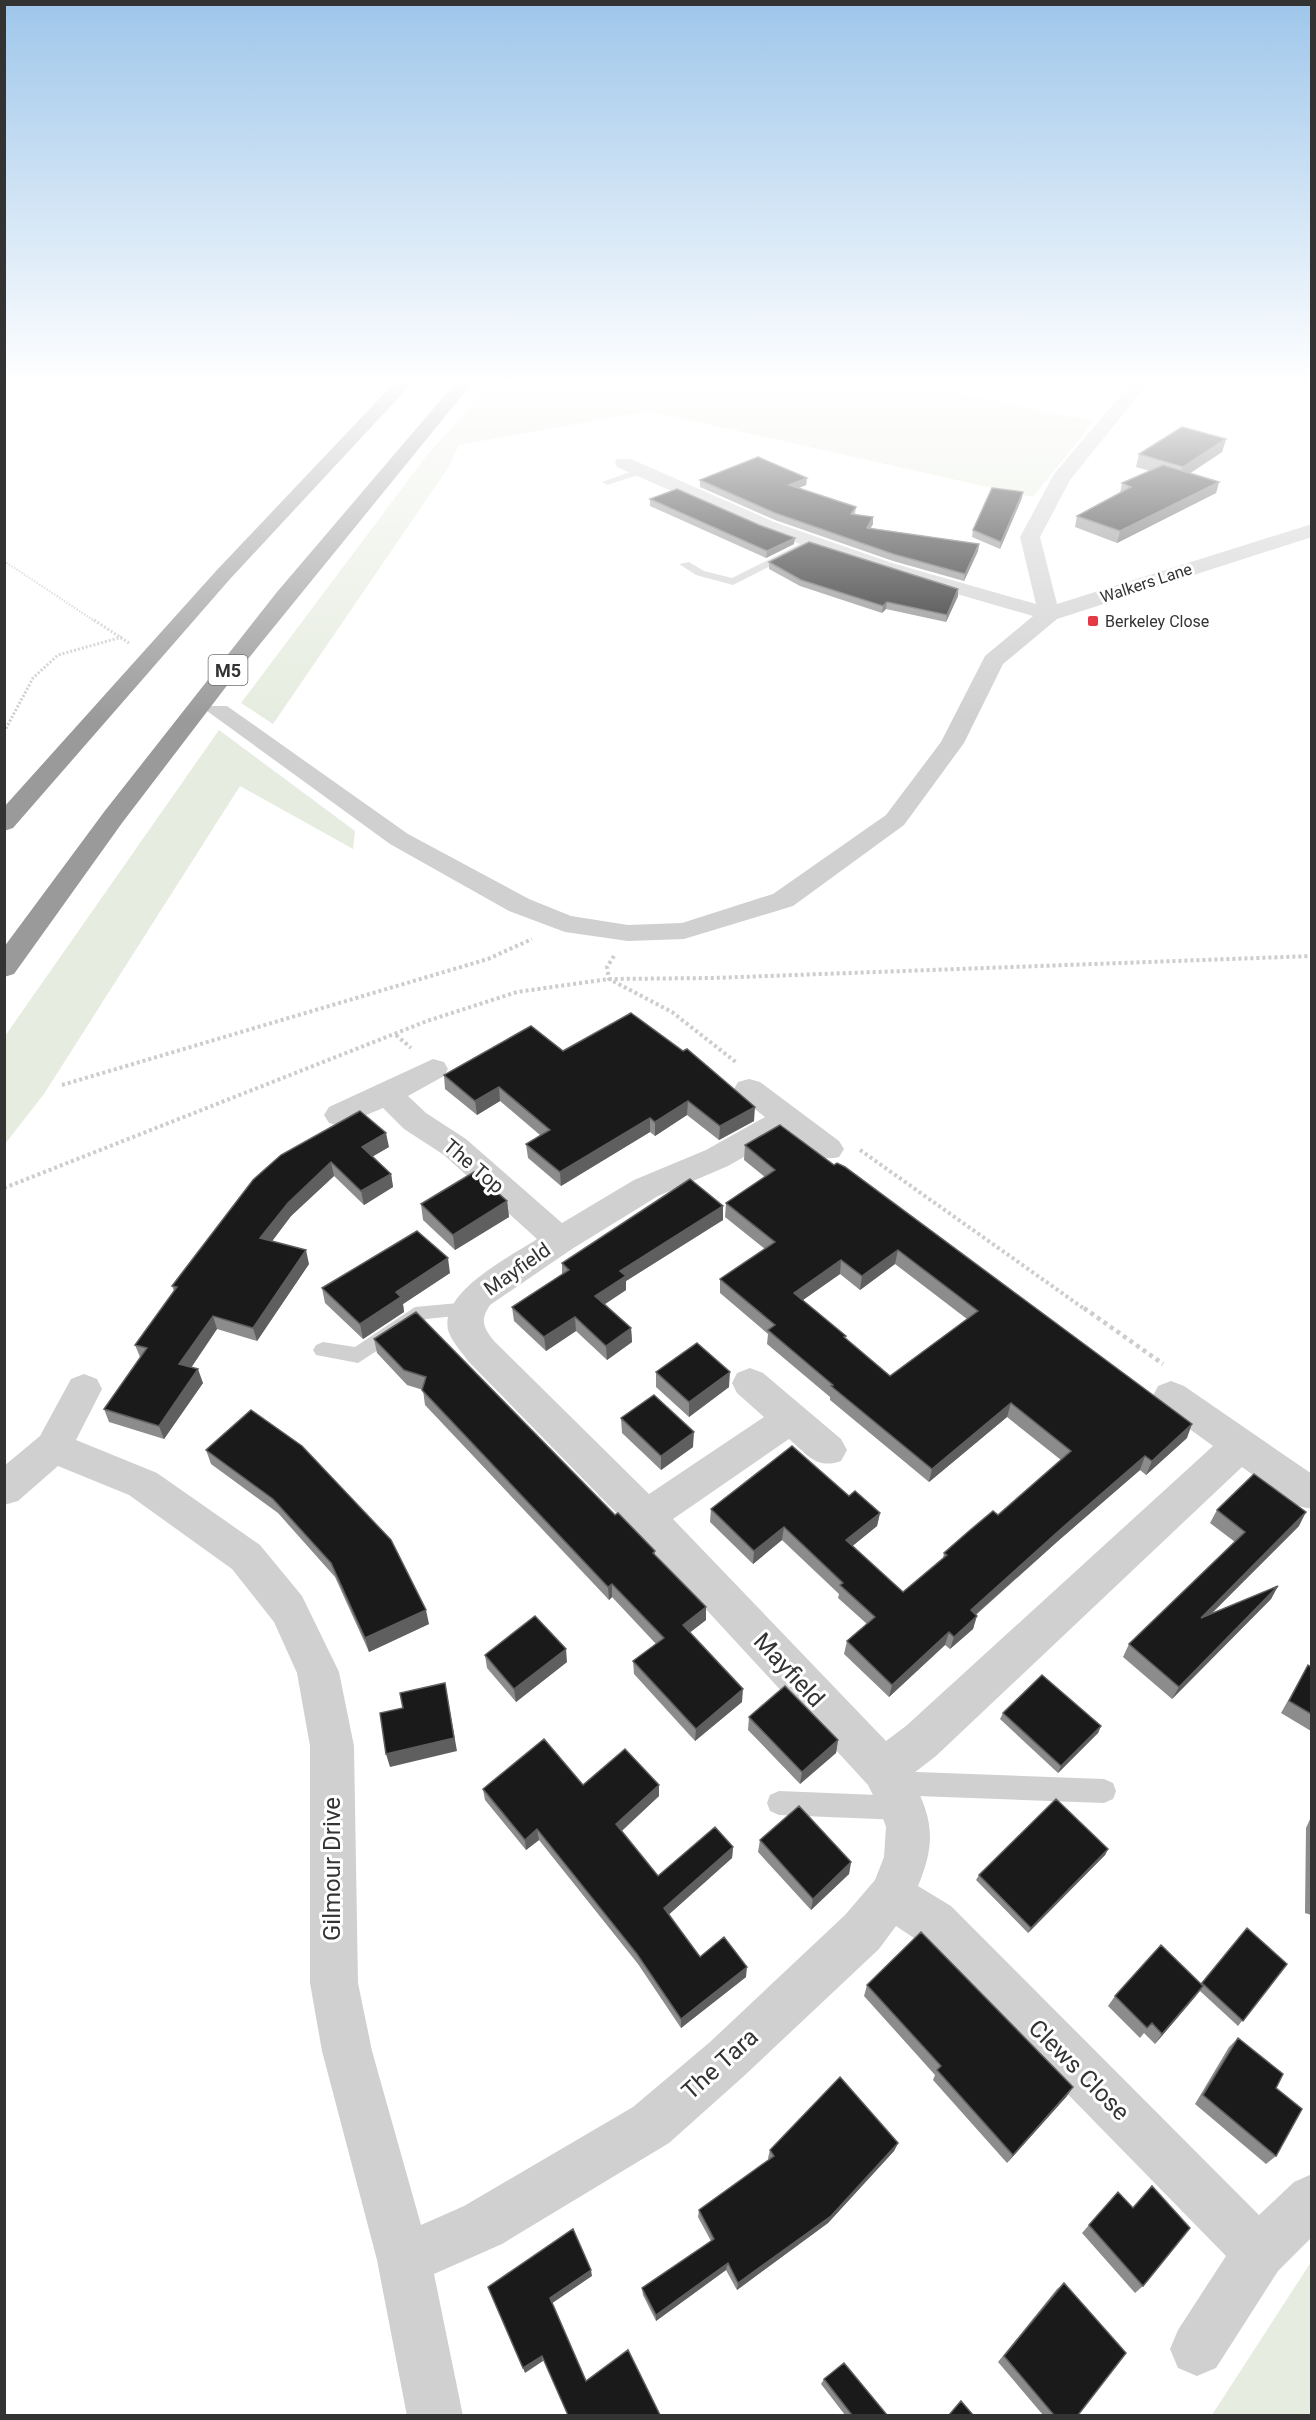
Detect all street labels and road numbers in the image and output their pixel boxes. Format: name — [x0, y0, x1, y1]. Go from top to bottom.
street label: Walkers Lane — [1098, 559, 1194, 607]
road number: M5 — [208, 655, 248, 685]
street label: The Top — [439, 1134, 509, 1198]
street label: Mayfield — [479, 1238, 555, 1300]
street label: Mayfield — [748, 1627, 830, 1713]
street label: Gilmour Drive — [318, 1797, 346, 1941]
street label: Clews Close — [1023, 2014, 1135, 2126]
street label: The Tara — [676, 2023, 764, 2105]

